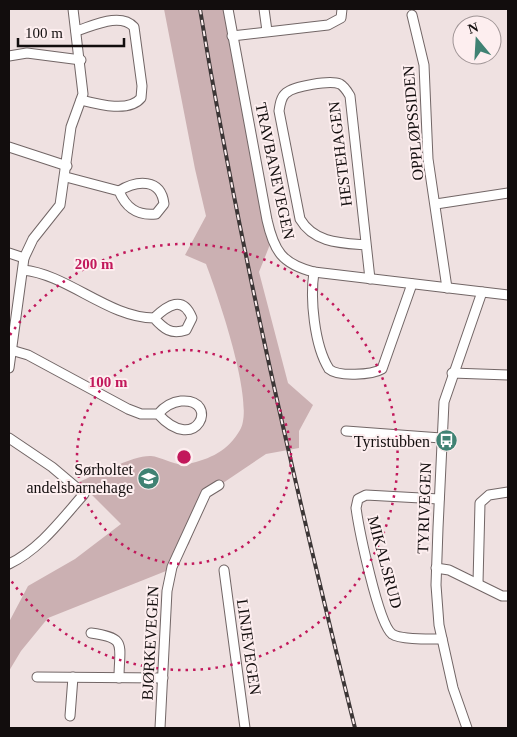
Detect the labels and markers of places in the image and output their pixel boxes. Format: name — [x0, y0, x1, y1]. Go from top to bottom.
bus stop icon: Tyristubben — [434, 429, 458, 453]
place label: Tyristubben — [354, 433, 430, 451]
centre of rings — [175, 448, 193, 466]
place label: Sørholtet andelsbarnehage — [26, 461, 134, 497]
school or university icon: Sørholtet andelsbarnehage — [137, 466, 161, 490]

